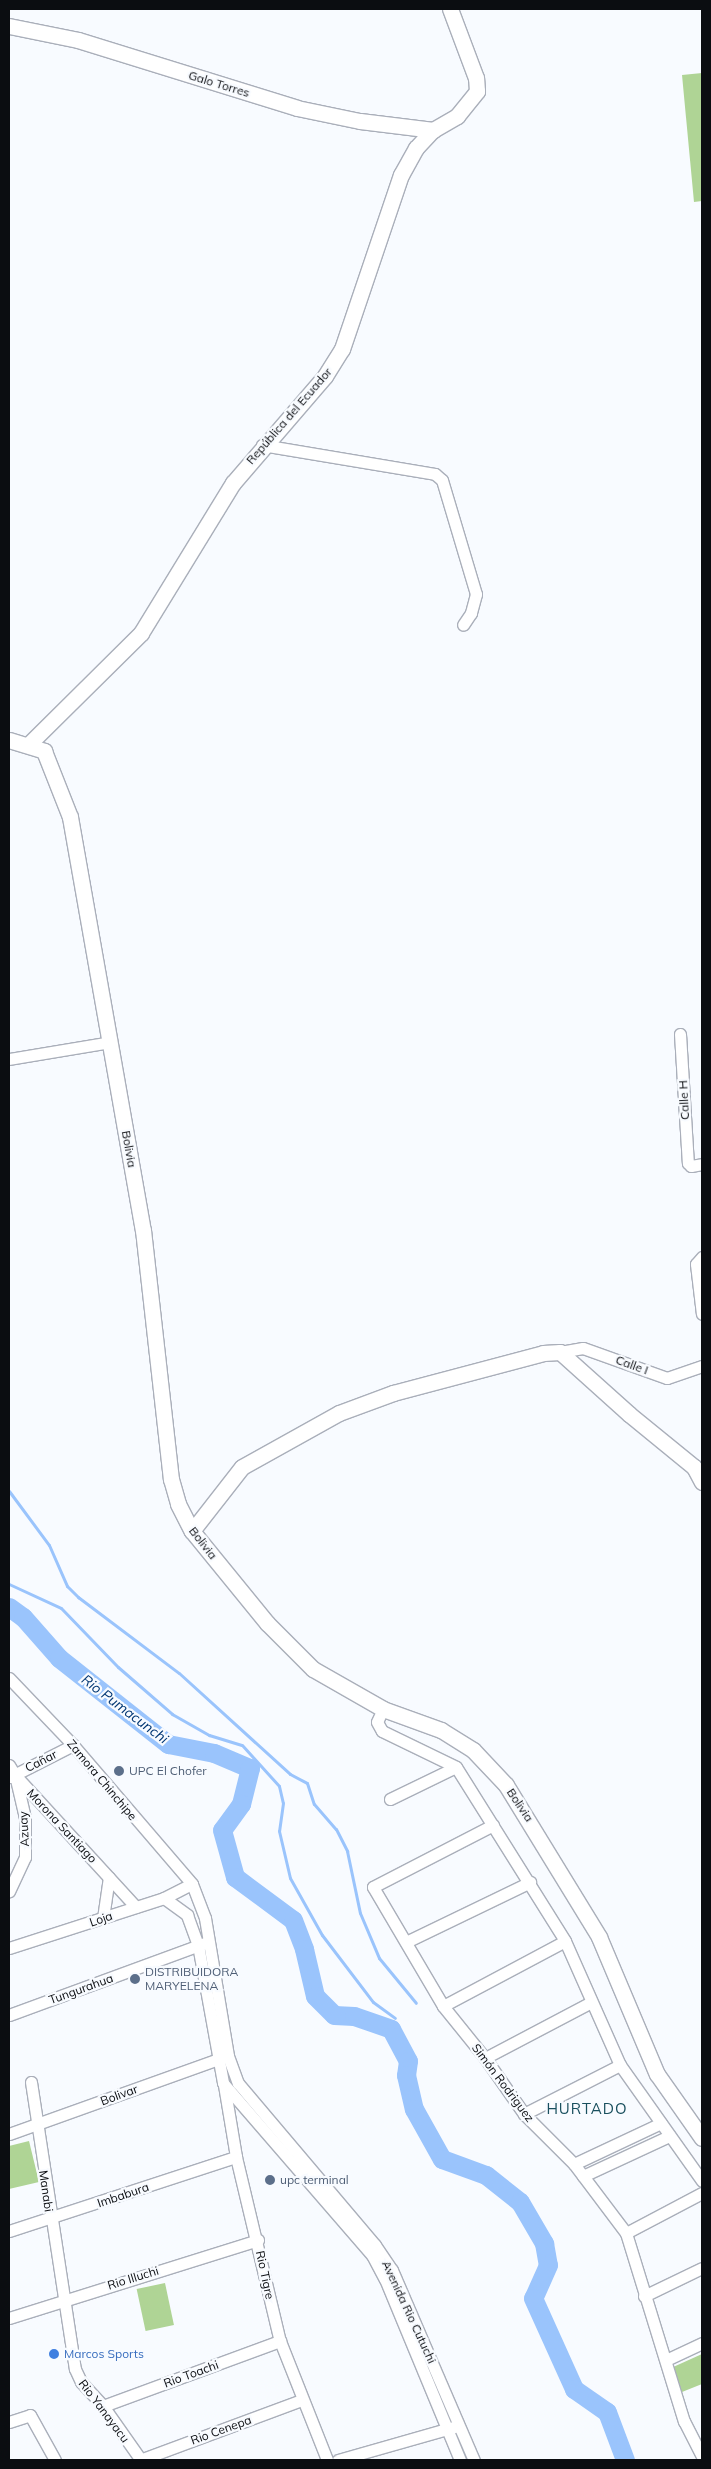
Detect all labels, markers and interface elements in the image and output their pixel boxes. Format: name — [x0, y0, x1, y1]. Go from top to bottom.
street label: Galo Torres — [187, 68, 251, 100]
street label: República del Ecuador — [243, 365, 335, 467]
street label: Calle H — [676, 1080, 692, 1120]
street label: Bolivia — [119, 1129, 139, 1169]
street label: Calle I — [614, 1352, 650, 1378]
street label: Bolivia — [186, 1524, 220, 1562]
water label: Rio Pumacunchi — [78, 1671, 172, 1747]
street label: Zamora Chinchipe — [64, 1737, 140, 1823]
street label: Cañar — [23, 1747, 59, 1775]
place label: UPC El Chofer — [129, 1764, 207, 1778]
marker: UPC El Chofer — [113, 1765, 125, 1777]
street label: Morona Santiago — [24, 1786, 100, 1866]
street label: Bolivia — [504, 1786, 536, 1824]
street label: Azuay — [16, 1811, 32, 1847]
street label: Loja — [88, 1908, 114, 1930]
place label: DISTRIBUIDORA MARYELENA — [145, 1965, 238, 1993]
street label: Tungurahua — [47, 1971, 115, 2007]
marker: DISTRIBUIDORA MARYELENA — [129, 1973, 141, 1985]
street label: Simón Rodriguez — [469, 2041, 537, 2125]
street label: Bolivar — [98, 2082, 140, 2108]
district label: HURTADO — [546, 2100, 628, 2118]
street label: Manabi — [36, 2169, 56, 2213]
place label: upc terminal — [280, 2173, 349, 2187]
marker: upc terminal — [264, 2174, 276, 2186]
street label: Imbabura — [95, 2179, 151, 2211]
street label: Rio Tigre — [253, 2249, 277, 2301]
street label: Avenida Rio Cutuchi — [379, 2258, 439, 2366]
street label: Rio Illuchi — [106, 2263, 160, 2293]
place label: Marcos Sports — [64, 2347, 144, 2361]
marker: Marcos Sports — [48, 2348, 60, 2360]
street label: Rio Toachi — [162, 2357, 220, 2391]
street label: Rio Yanayacu — [76, 2377, 132, 2445]
street label: Rio Cenepa — [189, 2412, 253, 2448]

